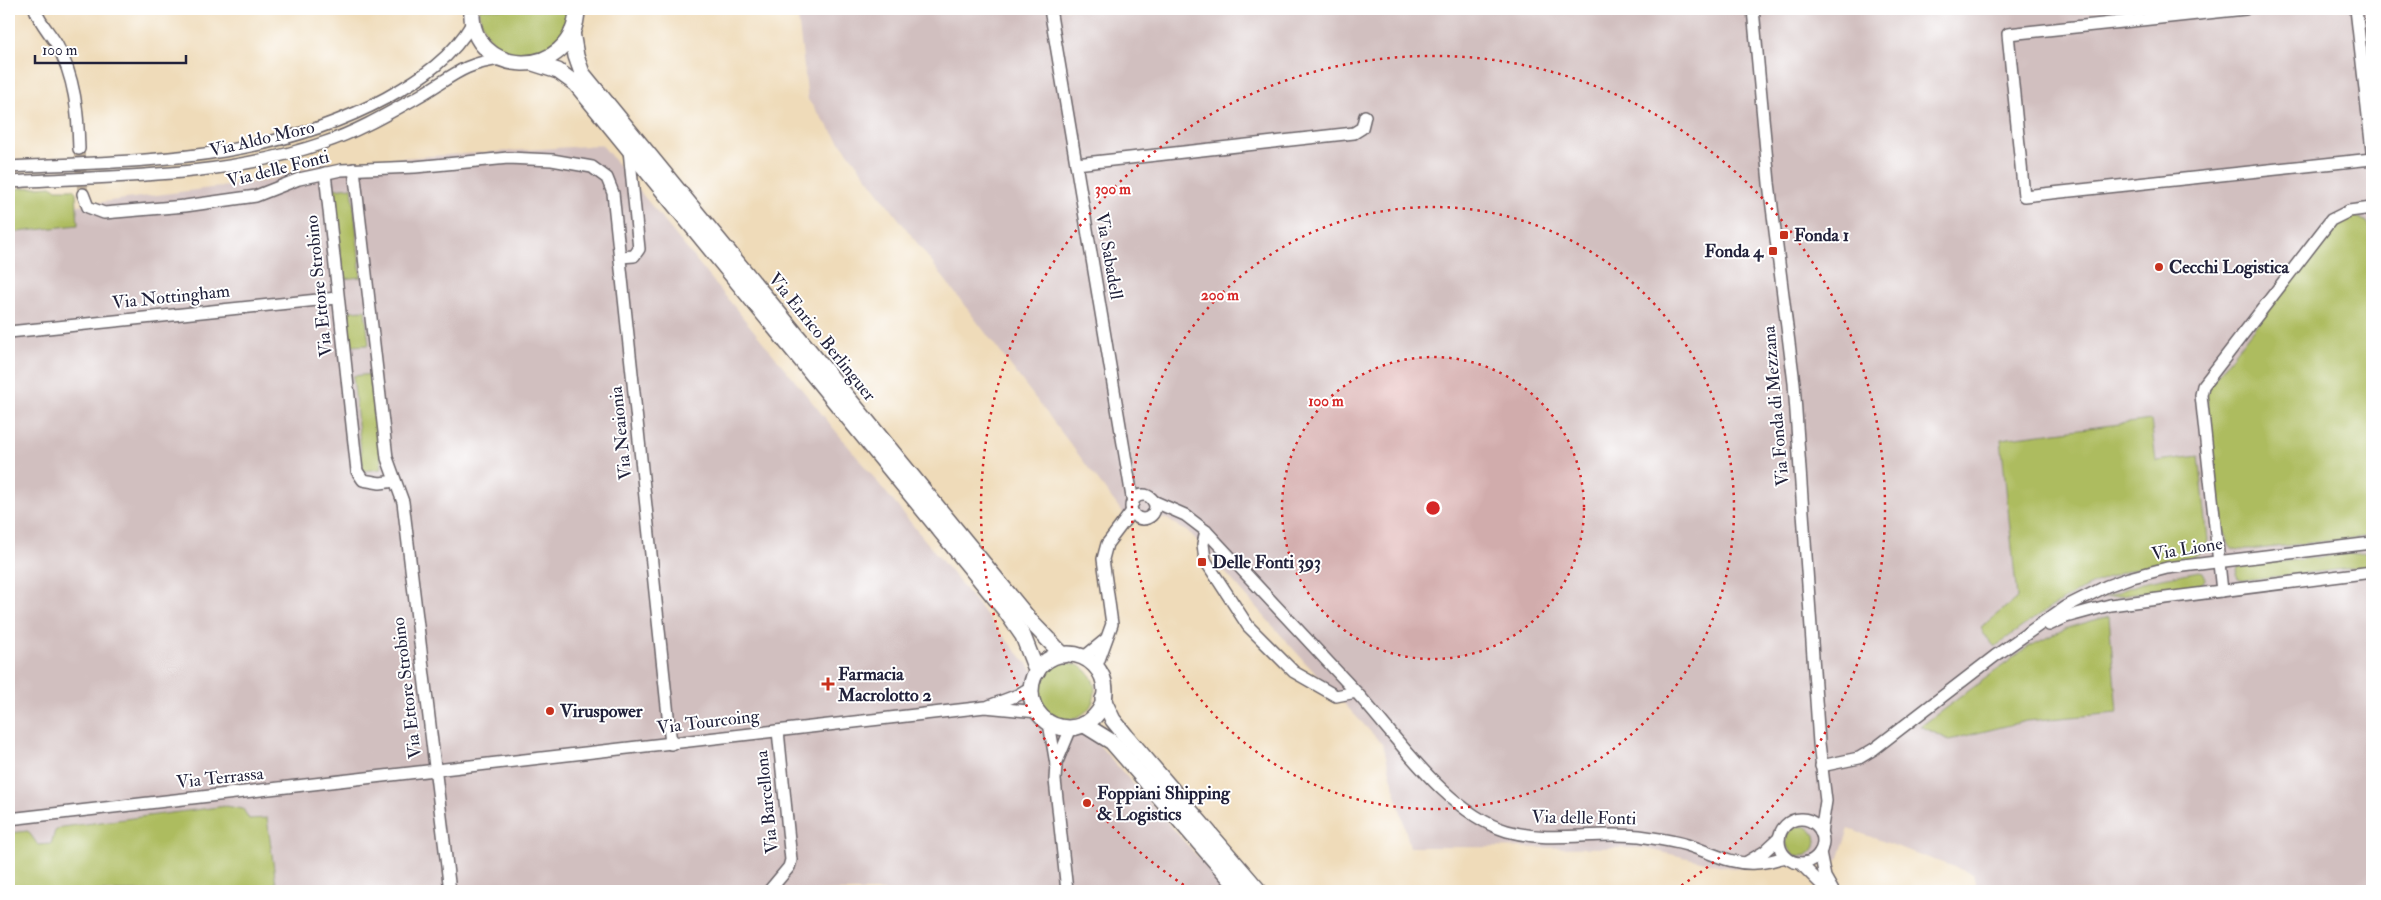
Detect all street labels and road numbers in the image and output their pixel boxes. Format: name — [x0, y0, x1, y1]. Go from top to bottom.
street label: Via Aldo Moro — [207, 116, 317, 162]
street label: Via delle Fonti — [224, 145, 332, 193]
street label: Via Sabadell — [1090, 211, 1128, 302]
street label: Via Ettore Strobino — [300, 214, 338, 358]
street label: Via Enrico Berlinguer — [763, 268, 881, 406]
street label: Via Nottingham — [111, 279, 231, 315]
street label: Via Fonda di Mezzana — [1757, 324, 1794, 487]
street label: Via Neaionia — [605, 384, 637, 481]
street label: Via Lione — [2150, 532, 2225, 566]
street label: Via Ettore Strobino — [387, 616, 427, 760]
street label: Via Tourcoing — [655, 704, 762, 740]
street label: Via Barcellona — [750, 749, 784, 855]
street label: Via Terrassa — [175, 762, 265, 794]
street label: Via delle Fonti — [1531, 806, 1637, 830]

